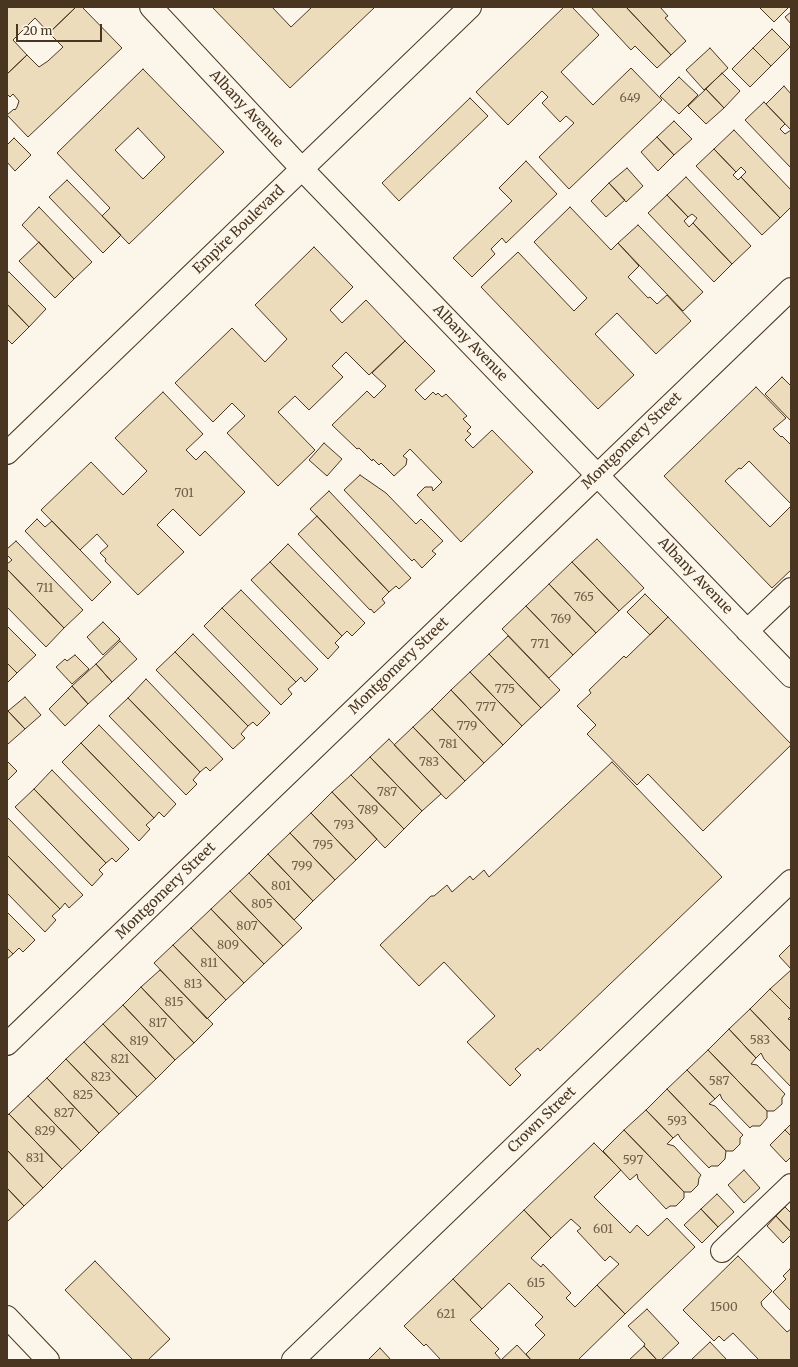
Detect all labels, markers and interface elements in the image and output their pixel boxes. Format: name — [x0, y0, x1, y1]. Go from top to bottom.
scale bar — [18, 16, 104, 42]
text: 20 m — [23, 23, 52, 38]
street label: Albany Avenue — [206, 67, 286, 151]
house number: 649 — [619, 92, 641, 106]
street label: Empire Boulevard — [190, 182, 288, 278]
street label: Albany Avenue — [429, 301, 511, 385]
street label: Montgomery Street — [579, 389, 685, 493]
house number: 701 — [174, 487, 194, 501]
street label: Albany Avenue — [654, 534, 736, 618]
house number: 711 — [36, 582, 54, 596]
house number: 765 — [574, 591, 594, 605]
house number: 769 — [551, 613, 571, 627]
street label: Montgomery Street — [346, 614, 452, 718]
house number: 771 — [531, 638, 549, 652]
house number: 775 — [495, 683, 515, 697]
house number: 777 — [476, 701, 496, 715]
house number: 779 — [457, 720, 477, 734]
house number: 781 — [439, 738, 457, 752]
house number: 783 — [419, 756, 439, 770]
house number: 787 — [377, 786, 397, 800]
house number: 789 — [358, 804, 378, 818]
house number: 793 — [334, 819, 354, 833]
street label: Montgomery Street — [113, 839, 219, 943]
house number: 795 — [313, 839, 333, 853]
house number: 799 — [291, 860, 313, 874]
house number: 801 — [271, 880, 291, 894]
house number: 805 — [251, 898, 273, 912]
house number: 807 — [236, 920, 258, 934]
house number: 809 — [217, 939, 239, 953]
house number: 811 — [200, 957, 218, 971]
house number: 813 — [184, 978, 202, 992]
house number: 815 — [165, 996, 183, 1010]
house number: 817 — [149, 1017, 167, 1031]
house number: 583 — [750, 1034, 770, 1048]
house number: 819 — [130, 1035, 148, 1049]
house number: 821 — [110, 1053, 130, 1067]
house number: 823 — [91, 1071, 111, 1085]
house number: 587 — [709, 1075, 729, 1089]
street label: Crown Street — [505, 1083, 579, 1157]
house number: 825 — [73, 1089, 93, 1103]
house number: 827 — [54, 1107, 74, 1121]
house number: 593 — [667, 1115, 687, 1129]
house number: 829 — [34, 1125, 56, 1139]
house number: 831 — [26, 1152, 44, 1166]
house number: 597 — [623, 1154, 643, 1168]
house number: 601 — [593, 1223, 613, 1237]
house number: 615 — [527, 1277, 545, 1291]
house number: 1500 — [710, 1301, 738, 1315]
house number: 621 — [437, 1308, 455, 1322]

